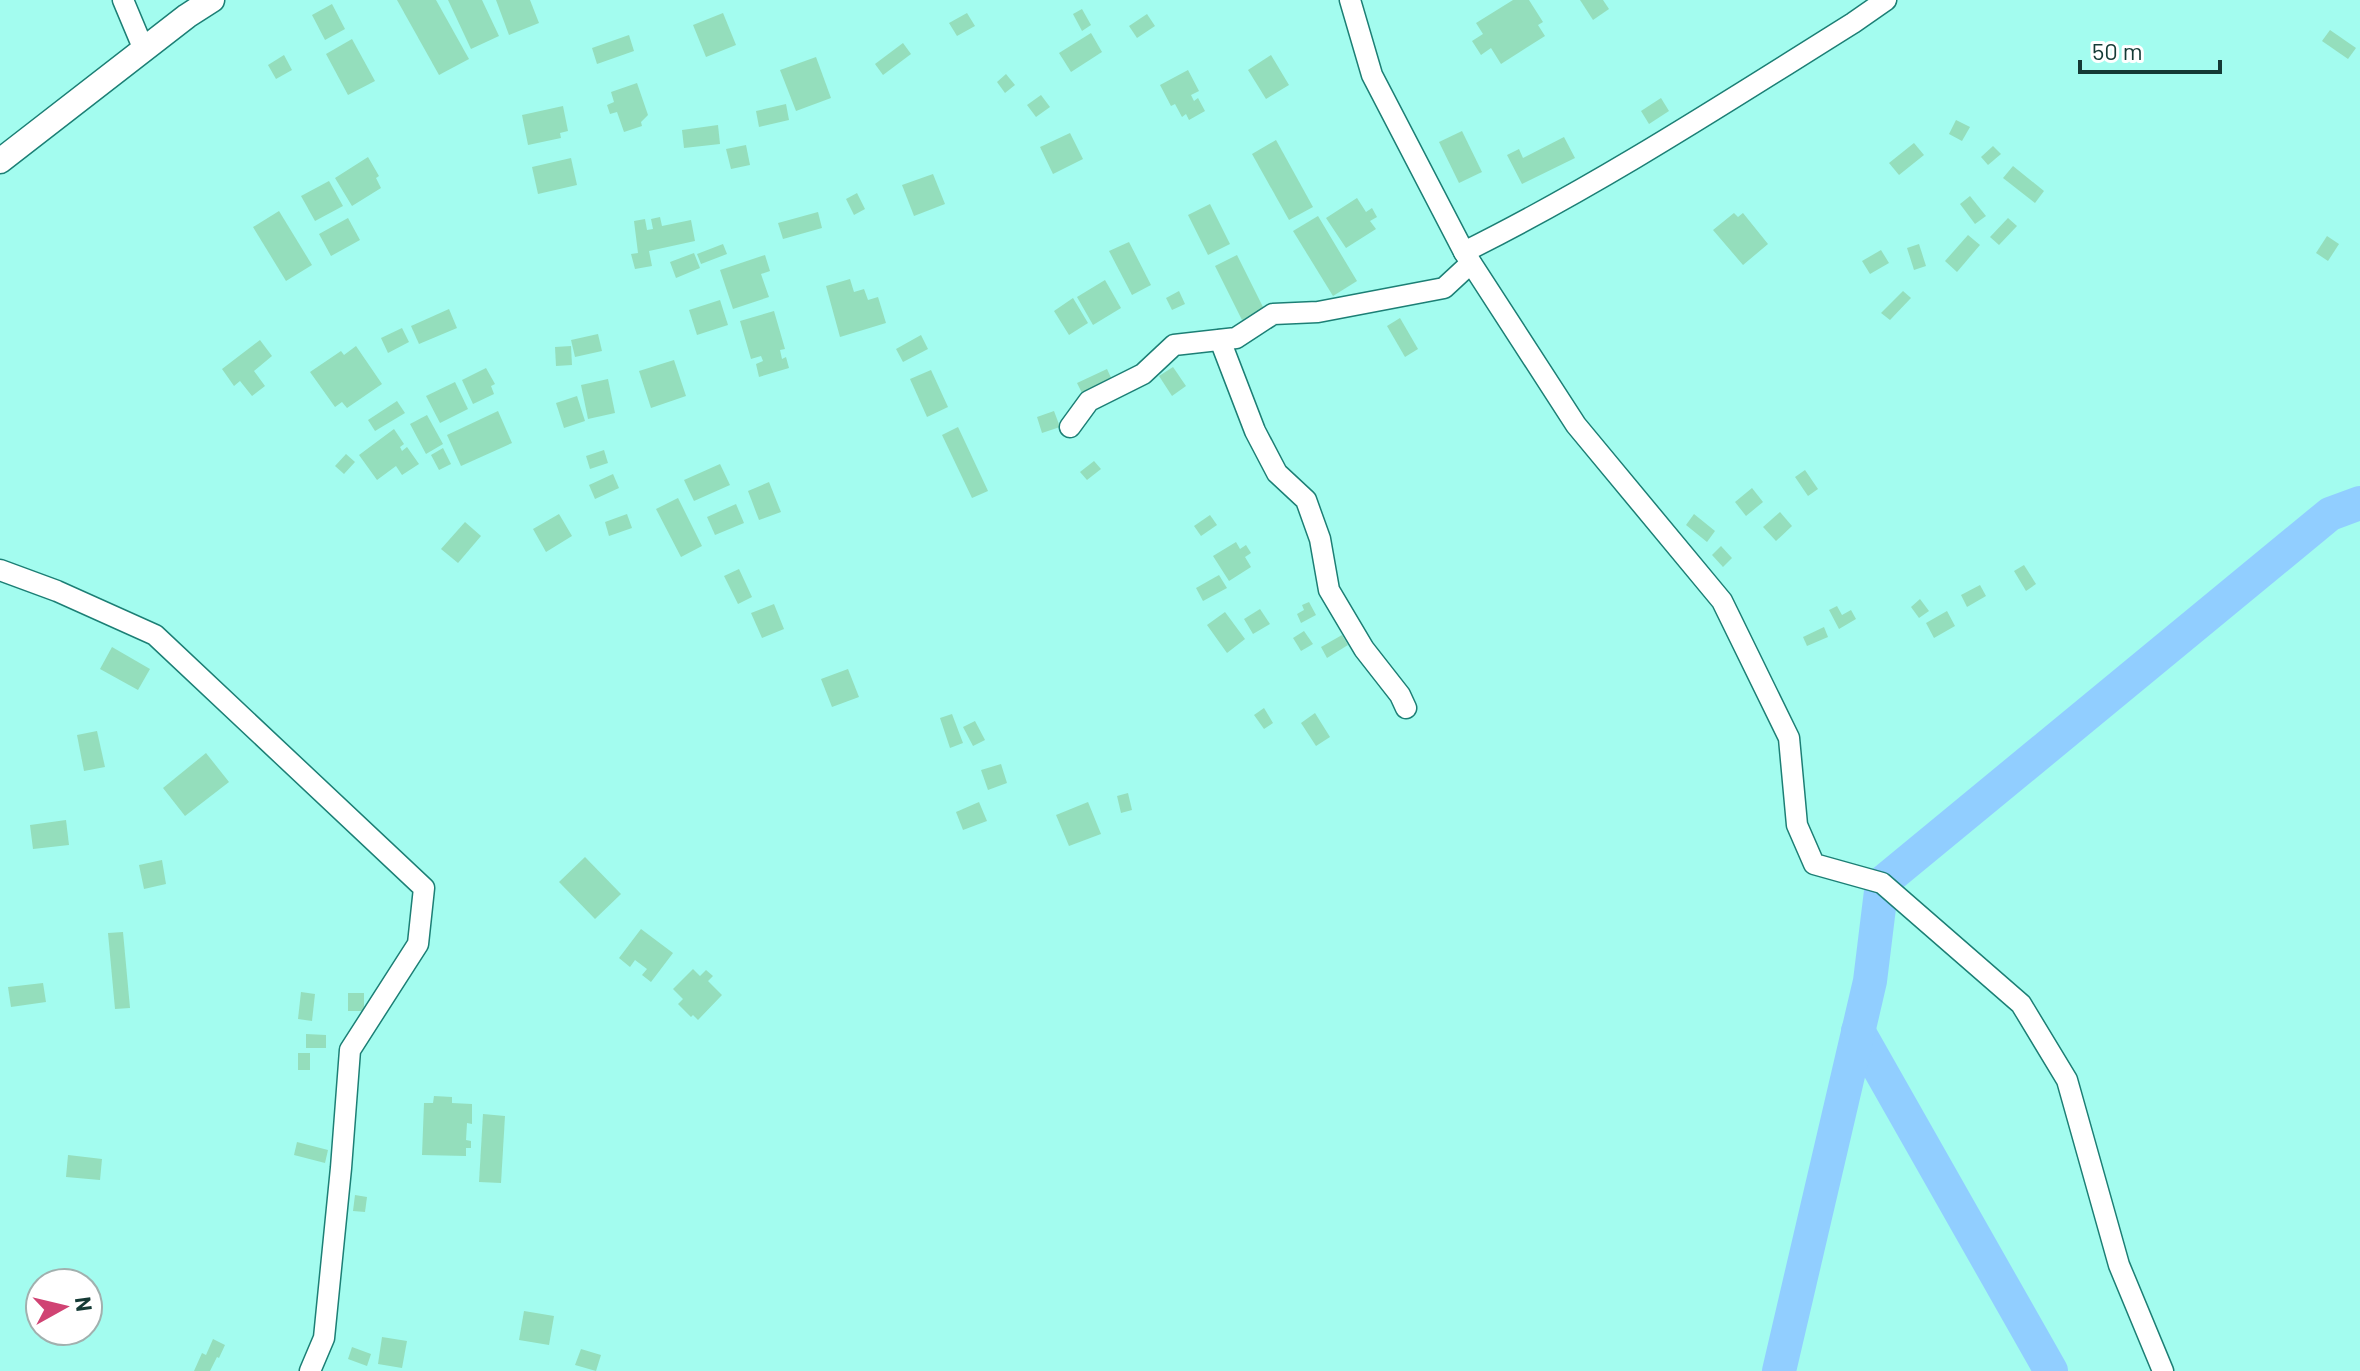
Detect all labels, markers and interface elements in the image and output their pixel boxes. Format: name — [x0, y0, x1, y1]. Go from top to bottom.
scale bar — [2080, 24, 2220, 74]
text: 50 m — [2092, 36, 2143, 65]
north arrow — [24, 1267, 104, 1347]
text: N — [71, 1295, 99, 1313]

